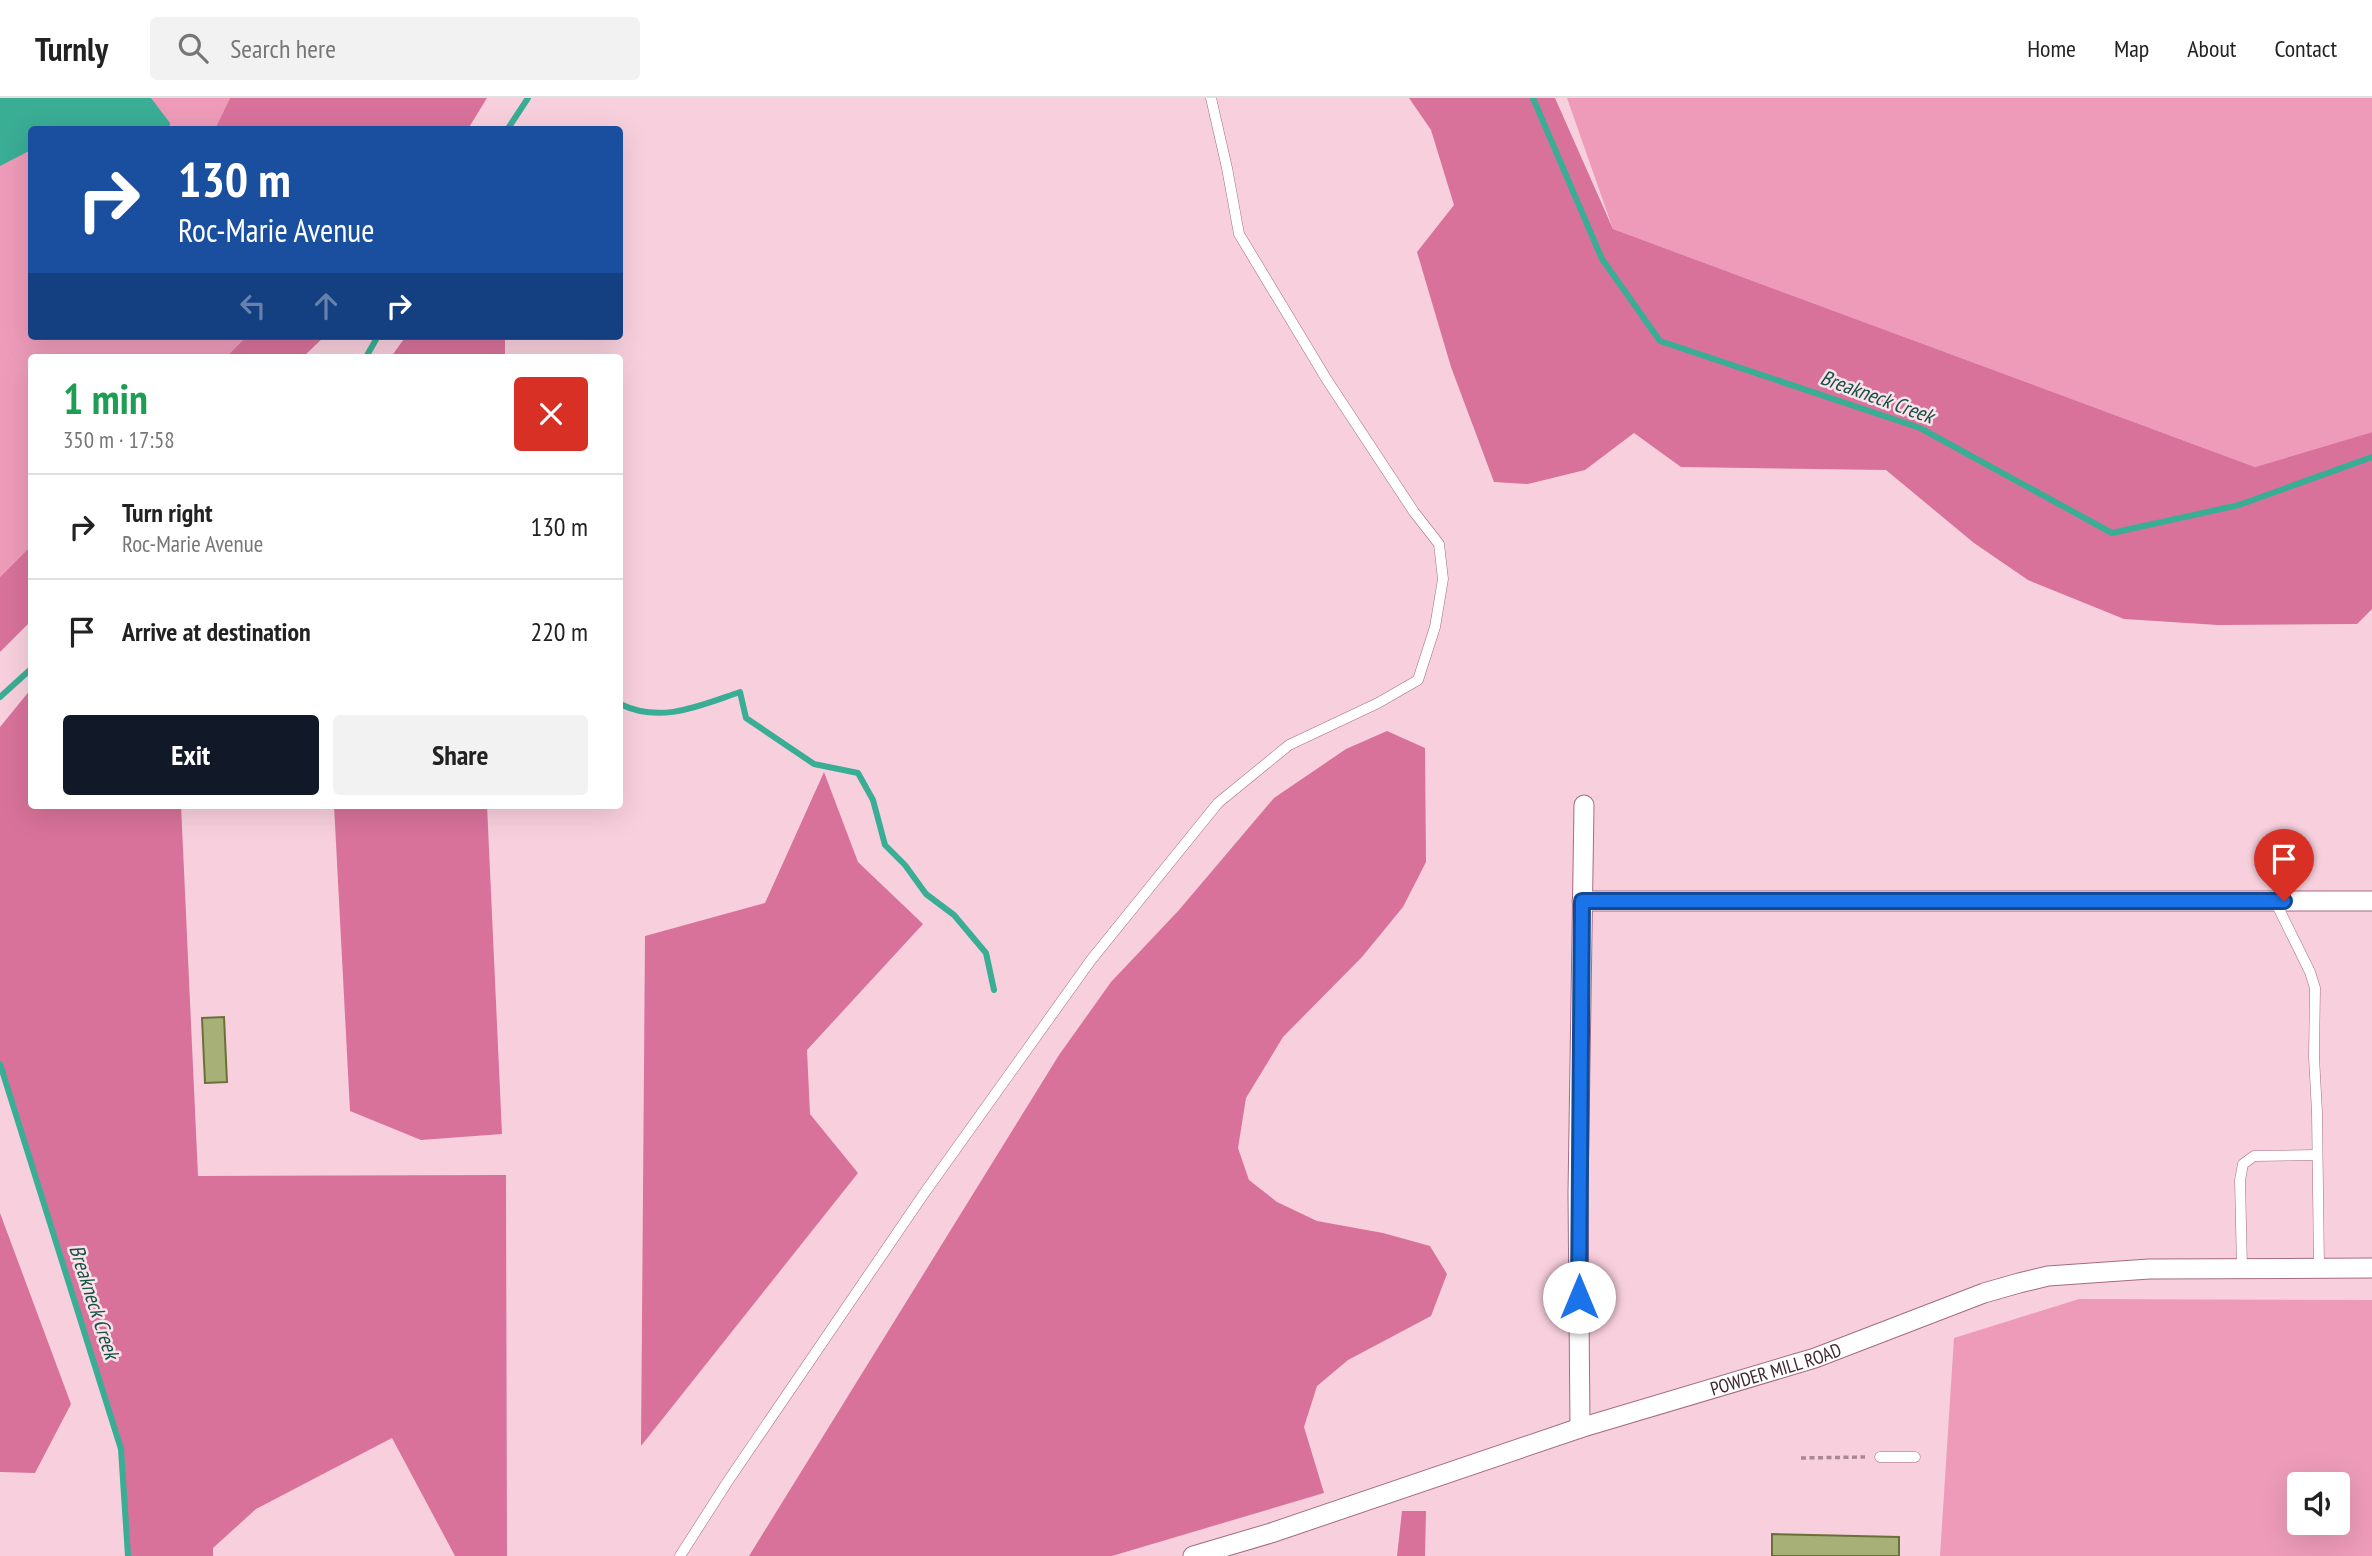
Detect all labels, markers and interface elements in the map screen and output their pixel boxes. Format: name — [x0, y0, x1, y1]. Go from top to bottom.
search box — [150, 17, 640, 80]
text: Turnly — [35, 27, 108, 70]
icon: search — [174, 29, 212, 67]
text: Search here — [230, 32, 336, 65]
text: Home — [2027, 33, 2076, 64]
text: Map — [2114, 33, 2149, 64]
text: About — [2187, 33, 2236, 64]
text: Contact — [2274, 33, 2337, 64]
text: 130 m — [178, 147, 291, 211]
icon: right — [63, 154, 154, 245]
text: Roc-Marie Avenue — [178, 209, 374, 251]
icon: left — [234, 287, 272, 325]
icon: ahead — [307, 287, 345, 325]
icon: right — [380, 287, 418, 325]
water label: Breakneck Creek — [1817, 364, 1940, 430]
text: 1 min — [63, 371, 148, 426]
button: close — [514, 377, 588, 451]
text: 350 m · 17:58 — [63, 425, 175, 454]
text: Turn right — [122, 496, 213, 529]
icon: right — [63, 508, 101, 546]
text: 130 m — [530, 510, 588, 543]
text: Roc-Marie Avenue — [122, 529, 263, 558]
icon: arrive — [63, 613, 101, 651]
text: Arrive at destination — [122, 615, 311, 648]
text: 220 m — [530, 615, 588, 648]
button: Exit — [63, 715, 319, 795]
button: Share — [333, 715, 588, 795]
pin — [2254, 829, 2314, 901]
icon: arrive — [2265, 840, 2303, 878]
water label: Breakneck Creek — [63, 1241, 127, 1365]
position arrow — [1542, 1260, 1616, 1334]
street label: POWDER MILL ROAD — [1707, 1337, 1845, 1401]
map controls — [2287, 1472, 2350, 1535]
button: sound — [2287, 1472, 2350, 1535]

